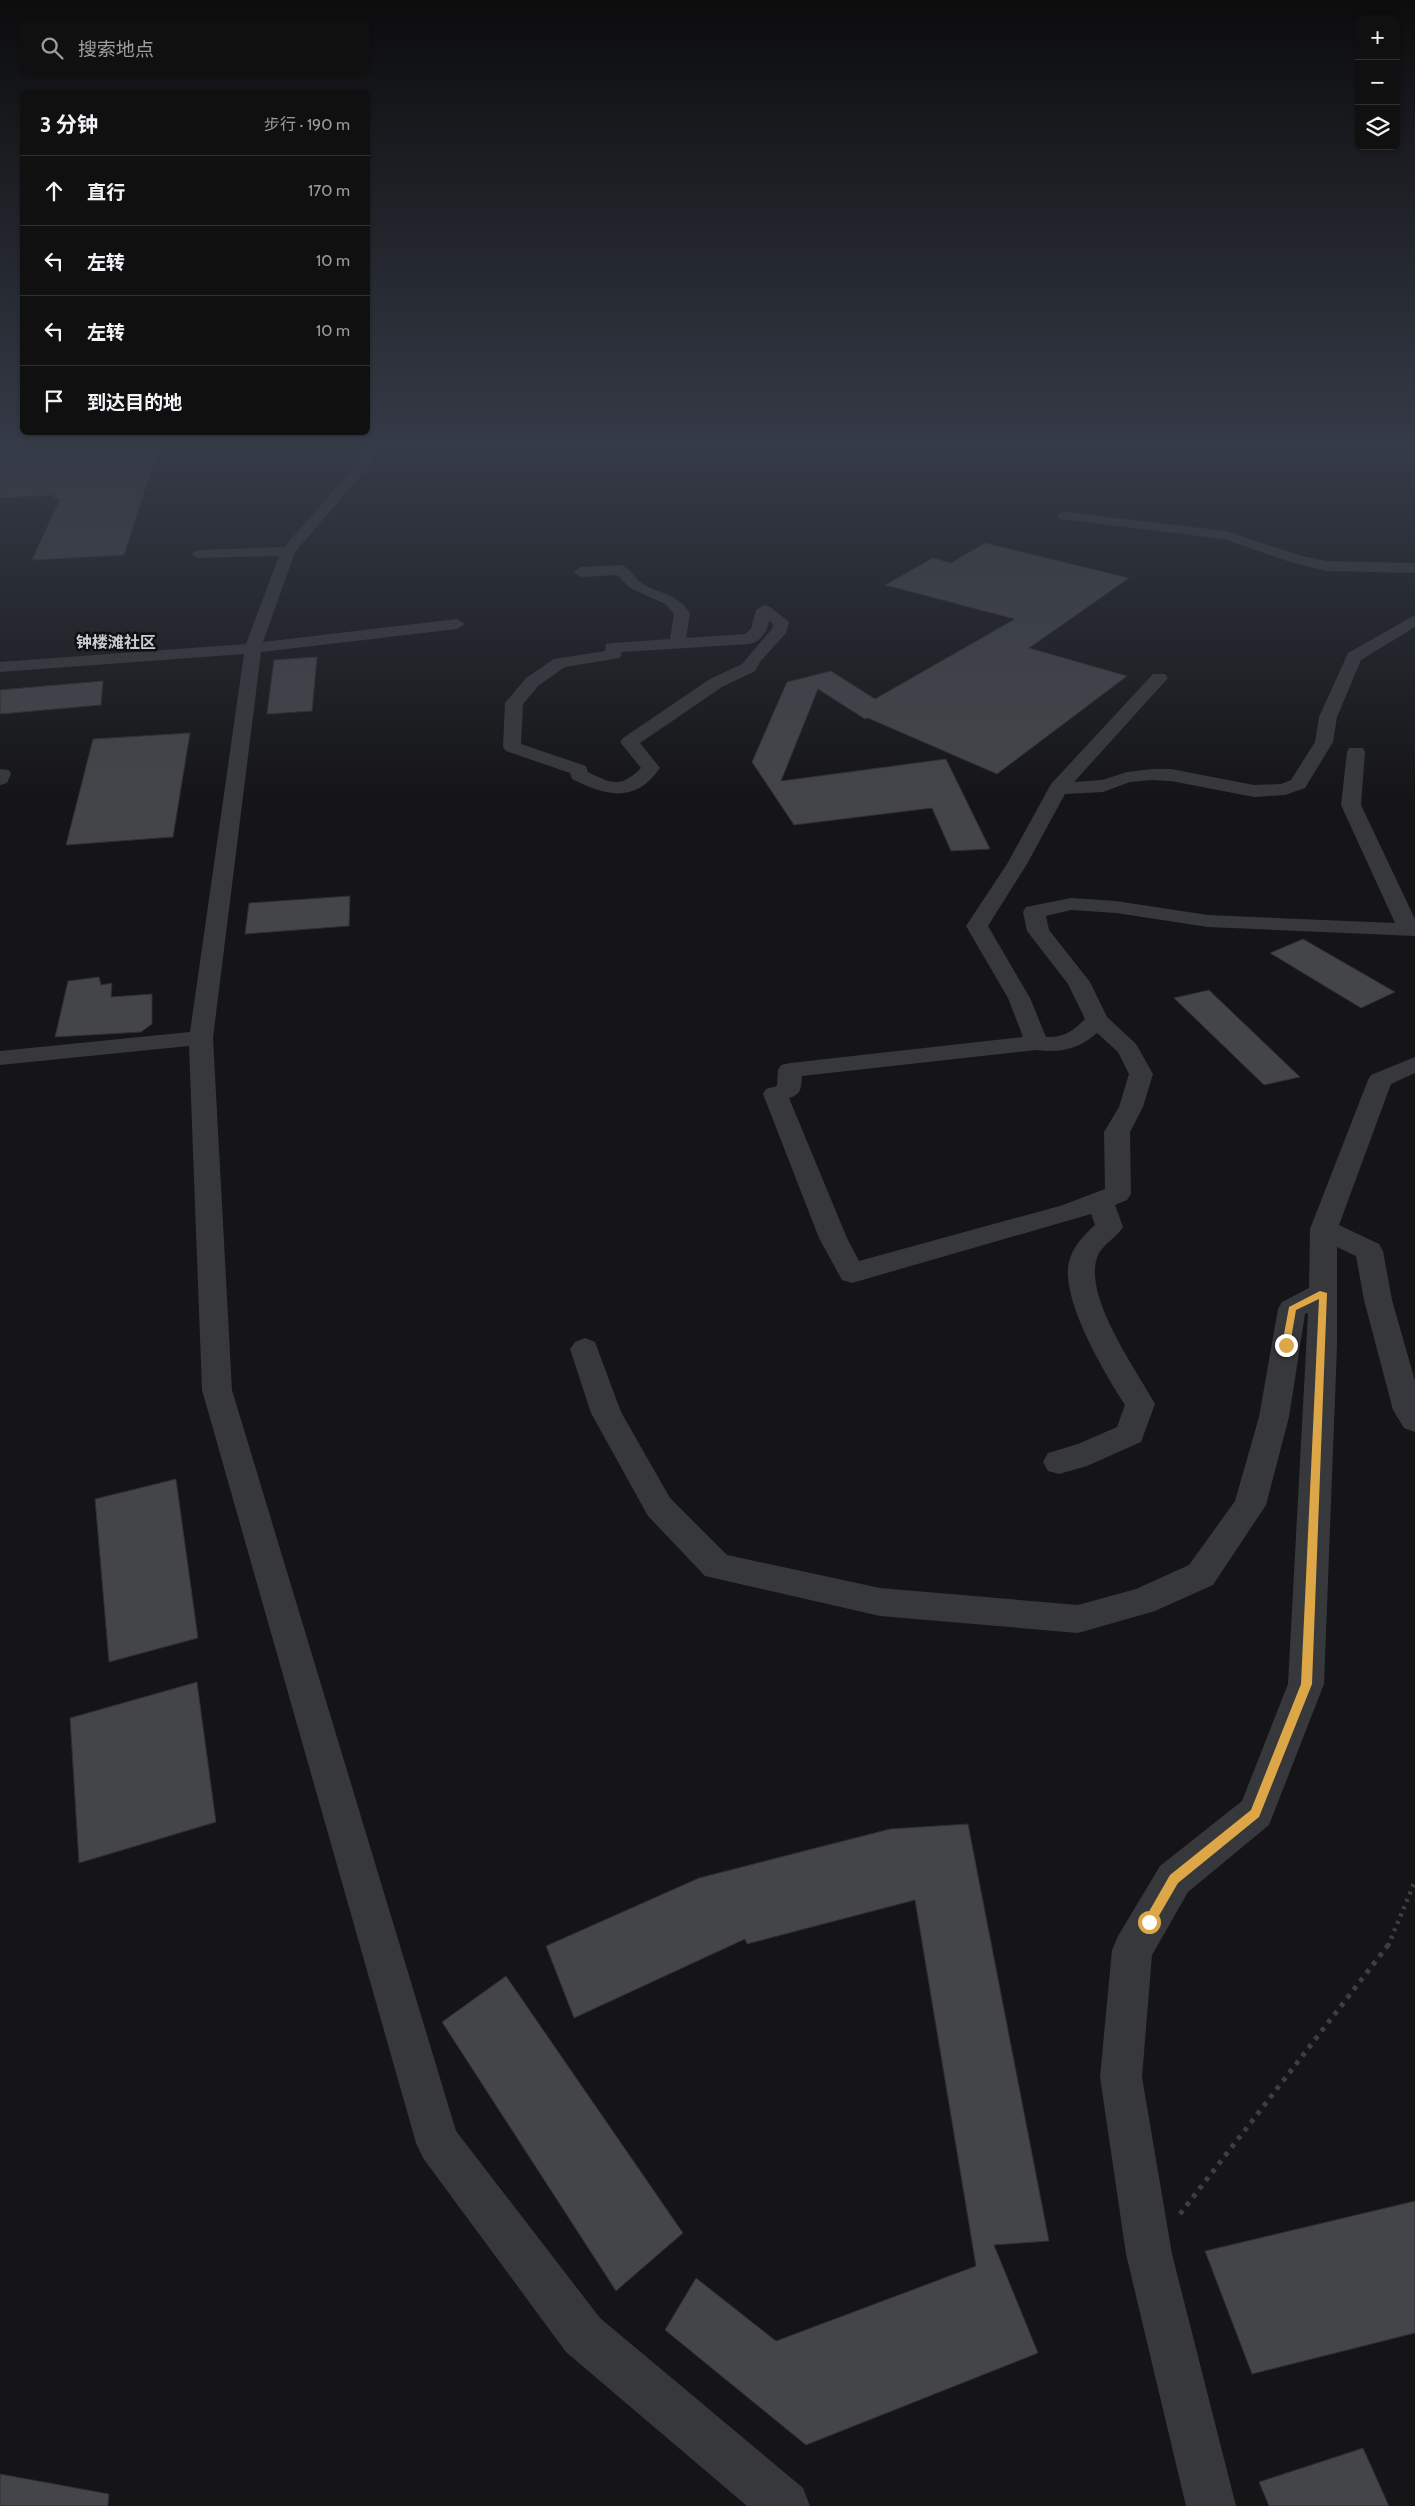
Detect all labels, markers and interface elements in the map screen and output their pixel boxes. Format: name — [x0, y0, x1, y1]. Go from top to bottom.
map controls — [1355, 15, 1400, 150]
button: + — [1355, 15, 1400, 60]
search box — [20, 20, 370, 75]
icon: search — [38, 34, 66, 62]
text: 搜索地点 — [78, 38, 154, 61]
button: − — [1355, 60, 1400, 105]
button: layers — [1355, 105, 1400, 150]
text: 3 分钟 — [40, 112, 98, 137]
text: 步行 · 190 m — [264, 115, 350, 134]
icon: ahead — [40, 177, 68, 205]
text: 直行 — [87, 181, 125, 204]
text: 170 m — [308, 181, 350, 200]
icon: left — [40, 247, 68, 275]
text: 左转 — [87, 251, 125, 274]
text: 10 m — [316, 251, 350, 270]
icon: left — [40, 317, 68, 345]
text: 左转 — [87, 321, 125, 344]
text: 10 m — [316, 321, 350, 340]
icon: arrive — [40, 387, 68, 415]
text: 到达目的地 — [87, 391, 182, 414]
district label: 钟楼滩社区 — [76, 633, 156, 652]
route end — [1275, 1334, 1298, 1357]
route start — [1138, 1911, 1161, 1934]

